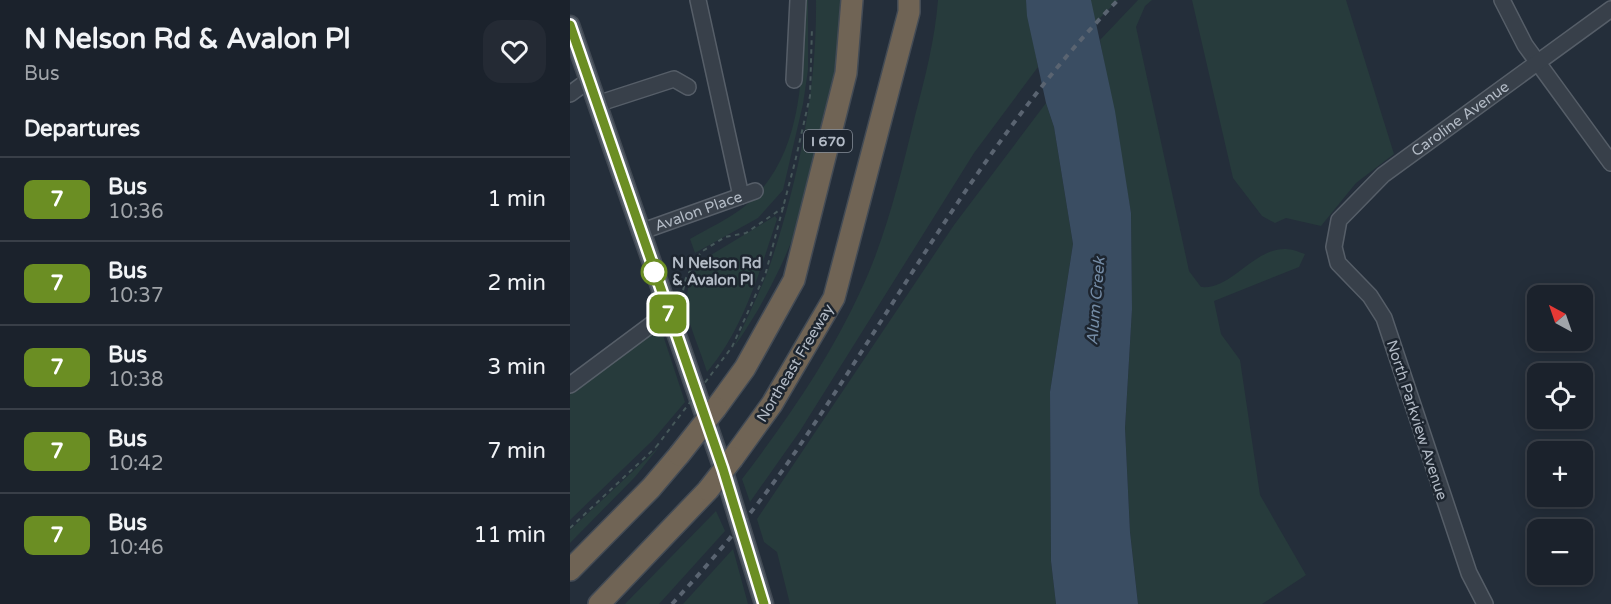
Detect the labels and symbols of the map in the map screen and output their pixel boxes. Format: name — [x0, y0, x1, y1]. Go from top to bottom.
street label: Caroline Avenue — [1408, 77, 1512, 160]
road number: I 670 — [804, 130, 852, 152]
street label: Avalon Place — [652, 187, 745, 235]
place label: N Nelson Rd & Avalon Pl — [672, 254, 762, 289]
water label: Alum Creek — [1082, 255, 1110, 346]
marker: N Nelson Rd & Avalon Pl — [641, 259, 667, 285]
north arrow — [1527, 285, 1593, 351]
line badge: 7 — [648, 294, 688, 334]
street label: Northeast Freeway — [753, 301, 837, 425]
street label: North Parkview Avenue — [1383, 338, 1451, 502]

